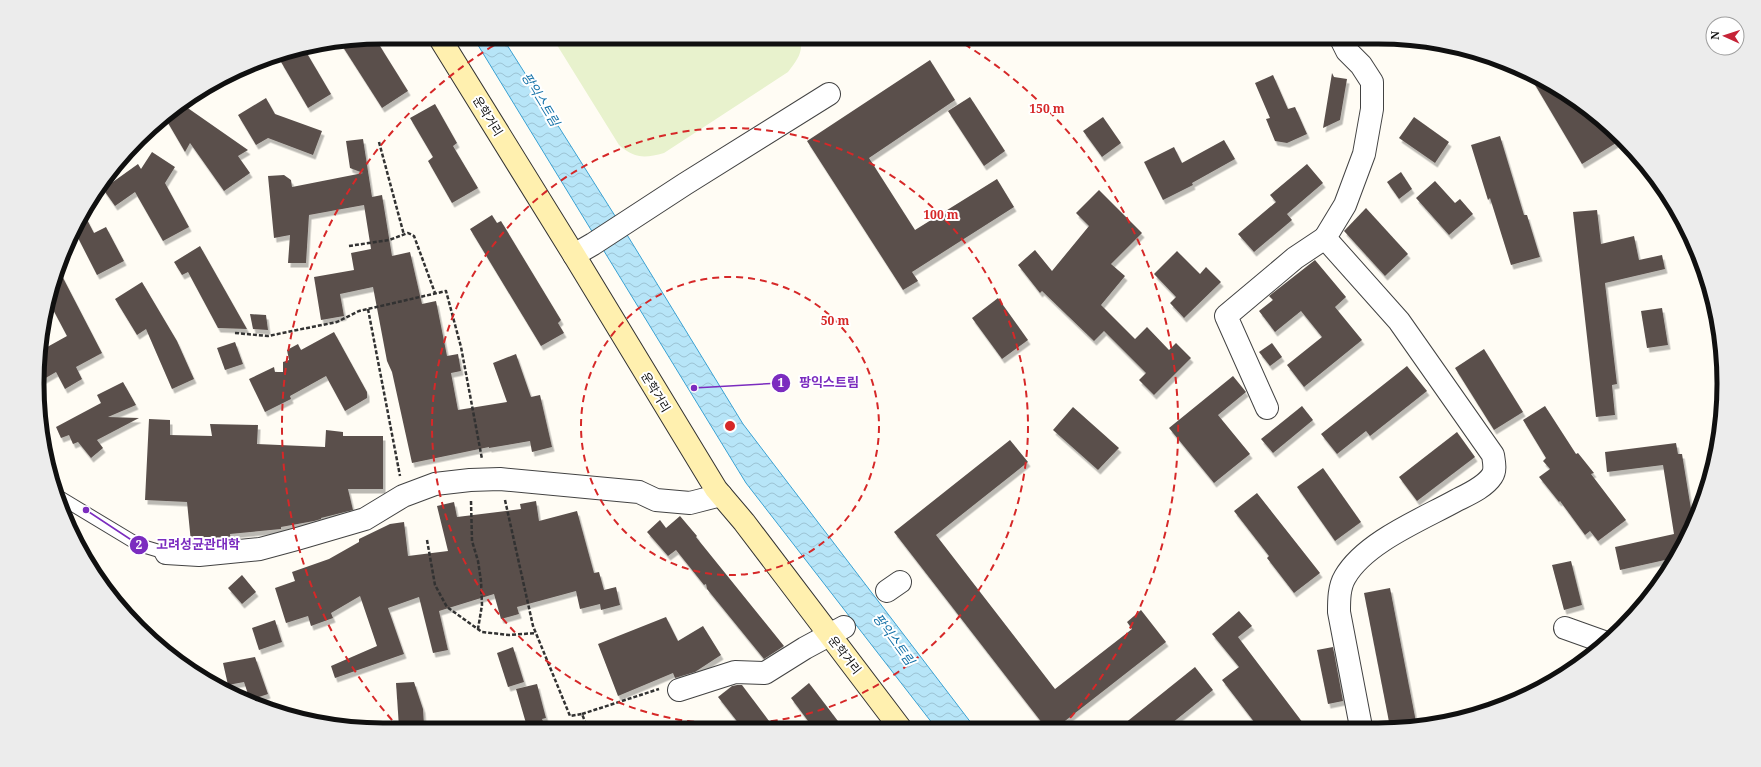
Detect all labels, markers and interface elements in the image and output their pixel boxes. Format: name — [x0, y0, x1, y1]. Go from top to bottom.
north arrow — [1705, 16, 1745, 56]
text: N — [1707, 30, 1722, 40]
water label: 팡익스트림 — [518, 69, 565, 130]
street label: 운학거리 — [469, 93, 507, 139]
text: 150 m — [1029, 100, 1065, 117]
text: 100 m — [923, 206, 959, 223]
text: 50 m — [821, 312, 849, 329]
street label: 운학거리 — [637, 369, 675, 415]
callout: 팡익스트림 — [771, 370, 867, 395]
text: 팡익스트림 — [799, 373, 859, 391]
text: 1 — [778, 374, 785, 391]
centre of rings — [723, 419, 737, 433]
callout: 고려성균관대학 — [129, 532, 248, 557]
text: 고려성균관대학 — [156, 535, 240, 553]
text: 2 — [136, 536, 143, 553]
water label: 팡익스트림 — [869, 610, 919, 669]
street label: 운학거리 — [825, 632, 865, 678]

